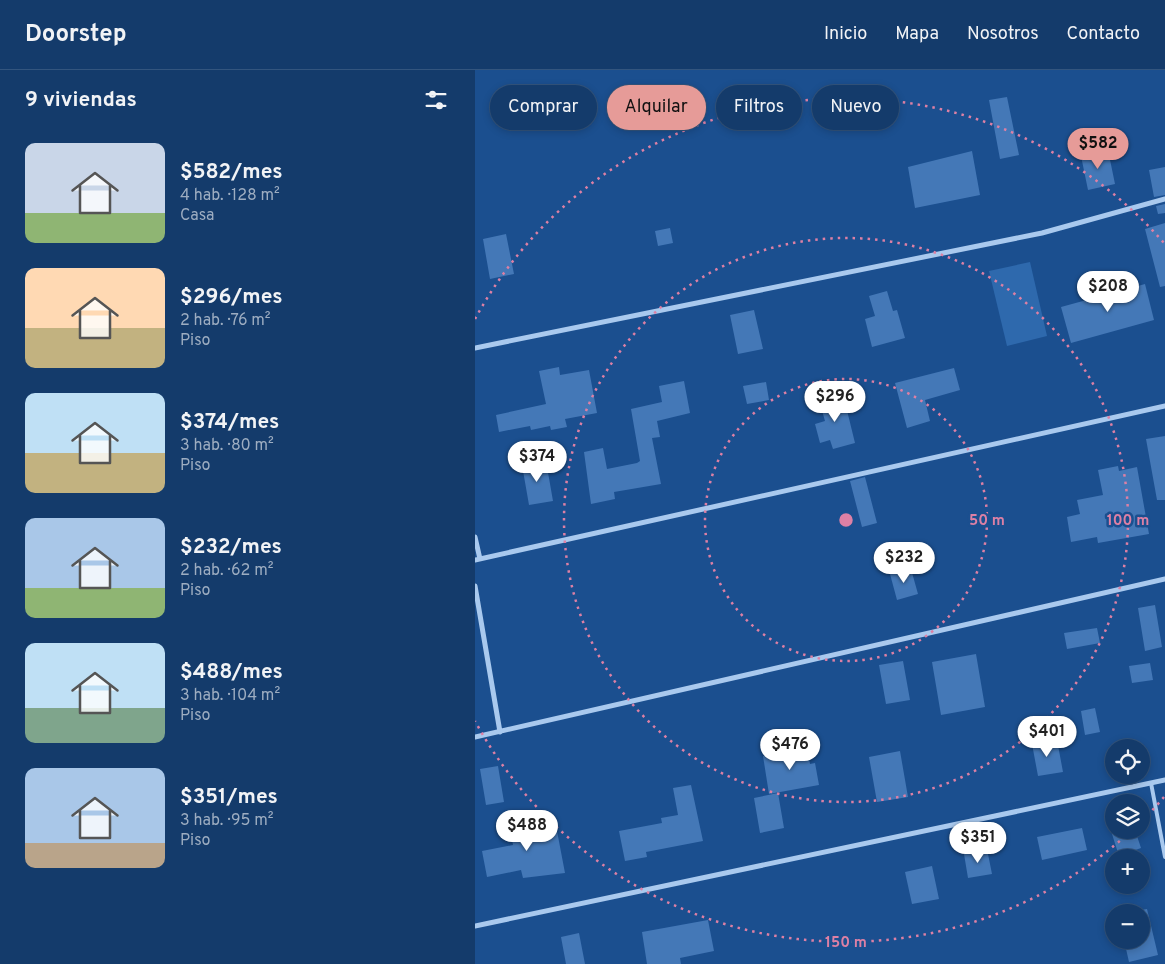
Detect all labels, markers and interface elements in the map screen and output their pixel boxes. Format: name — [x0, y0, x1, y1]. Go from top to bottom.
text: Doorstep — [25, 20, 127, 50]
text: Inicio — [824, 23, 867, 46]
text: Mapa — [895, 23, 939, 46]
text: Nosotros — [967, 23, 1039, 46]
text: Contacto — [1067, 23, 1140, 46]
chip: Comprar — [490, 85, 597, 130]
chip: Alquilar — [607, 85, 706, 130]
chip: Filtros — [716, 85, 802, 130]
chip: Nuevo — [812, 85, 899, 130]
icon: filters — [422, 86, 450, 114]
text: 9 viviendas — [25, 87, 137, 114]
pin: $582 — [1068, 128, 1128, 170]
text: $582 — [1079, 134, 1117, 154]
text: $582/mes — [180, 159, 283, 186]
icon: home — [65, 163, 125, 223]
text: 4 hab. · 128 m² — [180, 186, 280, 206]
text: Casa — [180, 206, 215, 226]
pin: $208 — [1078, 270, 1138, 313]
text: $208 — [1088, 277, 1128, 297]
text: $296/mes — [180, 284, 283, 311]
icon: home — [65, 288, 125, 348]
text: 2 hab. · 76 m² — [180, 311, 271, 331]
text: Piso — [180, 331, 210, 351]
pin: $296 — [805, 380, 865, 423]
text: $296 — [815, 387, 855, 407]
text: $374/mes — [180, 409, 279, 436]
icon: home — [65, 413, 125, 473]
text: 3 hab. · 80 m² — [180, 436, 274, 456]
pin: $374 — [507, 440, 567, 483]
text: $374 — [519, 447, 555, 467]
text: Piso — [180, 456, 210, 476]
centre of rings — [837, 511, 855, 529]
text: 50 m — [969, 512, 1005, 531]
text: 100 m — [1107, 512, 1149, 531]
text: $232/mes — [180, 534, 282, 561]
icon: home — [65, 538, 125, 598]
pin: $232 — [874, 542, 934, 584]
text: $232 — [885, 548, 923, 568]
text: 2 hab. · 62 m² — [180, 561, 274, 581]
text: Piso — [180, 581, 210, 601]
text: $488/mes — [180, 659, 283, 686]
icon: home — [65, 663, 125, 723]
text: 3 hab. · 104 m² — [180, 686, 280, 706]
text: Piso — [180, 706, 210, 726]
pin: $401 — [1017, 716, 1077, 758]
text: $401 — [1029, 722, 1065, 742]
pin: $476 — [760, 728, 820, 771]
text: $476 — [771, 735, 809, 755]
map controls — [1105, 739, 1150, 949]
button: locate — [1105, 739, 1150, 784]
text: $351/mes — [180, 784, 278, 811]
icon: home — [65, 788, 125, 848]
button: layers — [1105, 794, 1150, 839]
pin: $488 — [497, 810, 557, 852]
text: 3 hab. · 95 m² — [180, 811, 274, 831]
text: $488 — [507, 816, 547, 836]
pin: $351 — [948, 822, 1008, 864]
text: $351 — [960, 828, 996, 848]
text: Piso — [180, 831, 210, 851]
button: + — [1105, 849, 1150, 894]
button: − — [1105, 904, 1150, 949]
text: 150 m — [825, 934, 867, 953]

